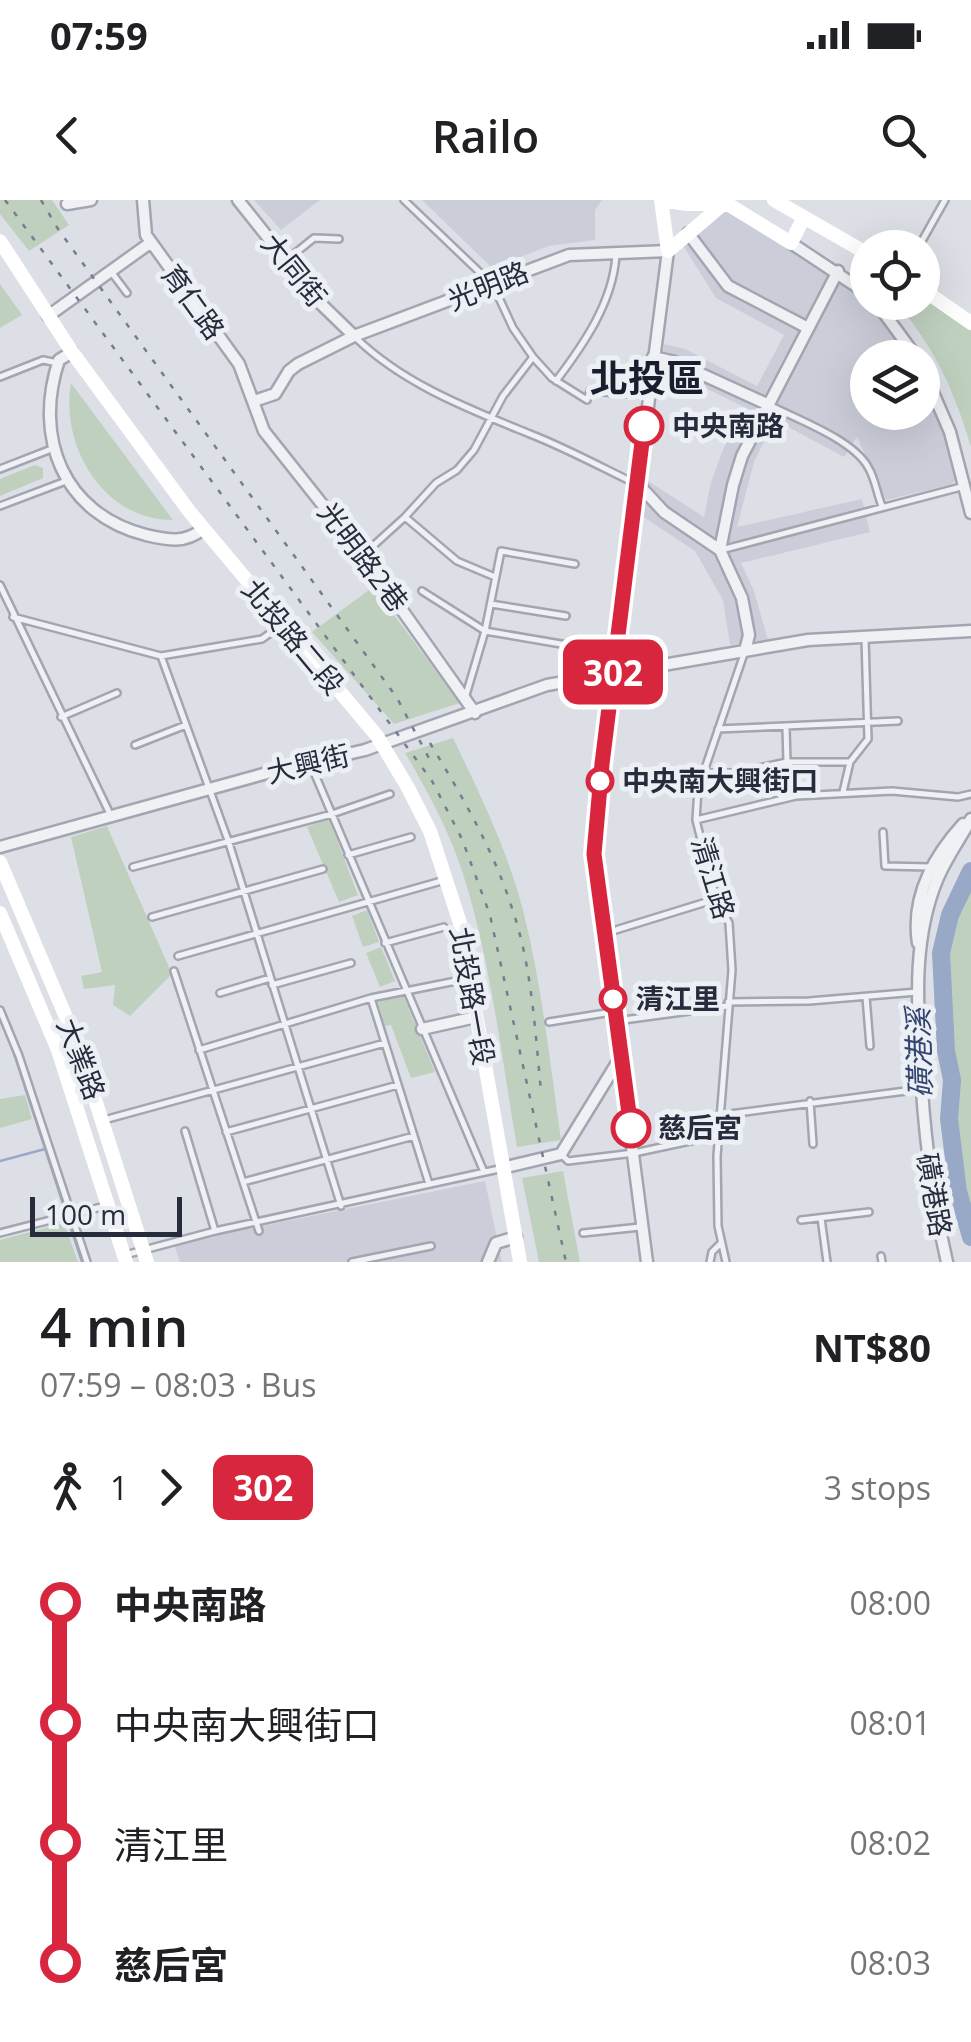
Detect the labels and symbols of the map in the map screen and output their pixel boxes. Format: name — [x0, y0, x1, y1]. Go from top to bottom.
street label: 大同街 — [254, 225, 336, 314]
street label: 光明路 — [442, 252, 534, 318]
street label: 育仁路 — [154, 256, 234, 347]
district label: 北投區 — [590, 351, 704, 403]
place label: 中央南路 — [672, 406, 784, 444]
marker: 中央南路 — [625, 407, 663, 445]
street label: 光明路2巷 — [310, 494, 417, 619]
street label: 北投路二段 — [234, 571, 353, 702]
line badge: 302 — [556, 640, 670, 704]
street label: 大興街 — [263, 735, 353, 791]
place label: 中央南大興街口 — [622, 761, 818, 799]
marker: 中央南大興街口 — [587, 768, 613, 794]
street label: 清江路 — [684, 832, 744, 923]
street label: 北投路一段 — [442, 924, 504, 1068]
place label: 清江里 — [636, 979, 720, 1017]
marker: 清江里 — [600, 986, 626, 1012]
water label: 磺港溪 — [896, 1003, 941, 1099]
street label: 大業路 — [49, 1013, 115, 1105]
place label: 慈后宮 — [658, 1108, 742, 1146]
marker: 慈后宮 — [612, 1109, 650, 1147]
street label: 磺港路 — [909, 1150, 961, 1239]
scale bar — [30, 1192, 182, 1236]

